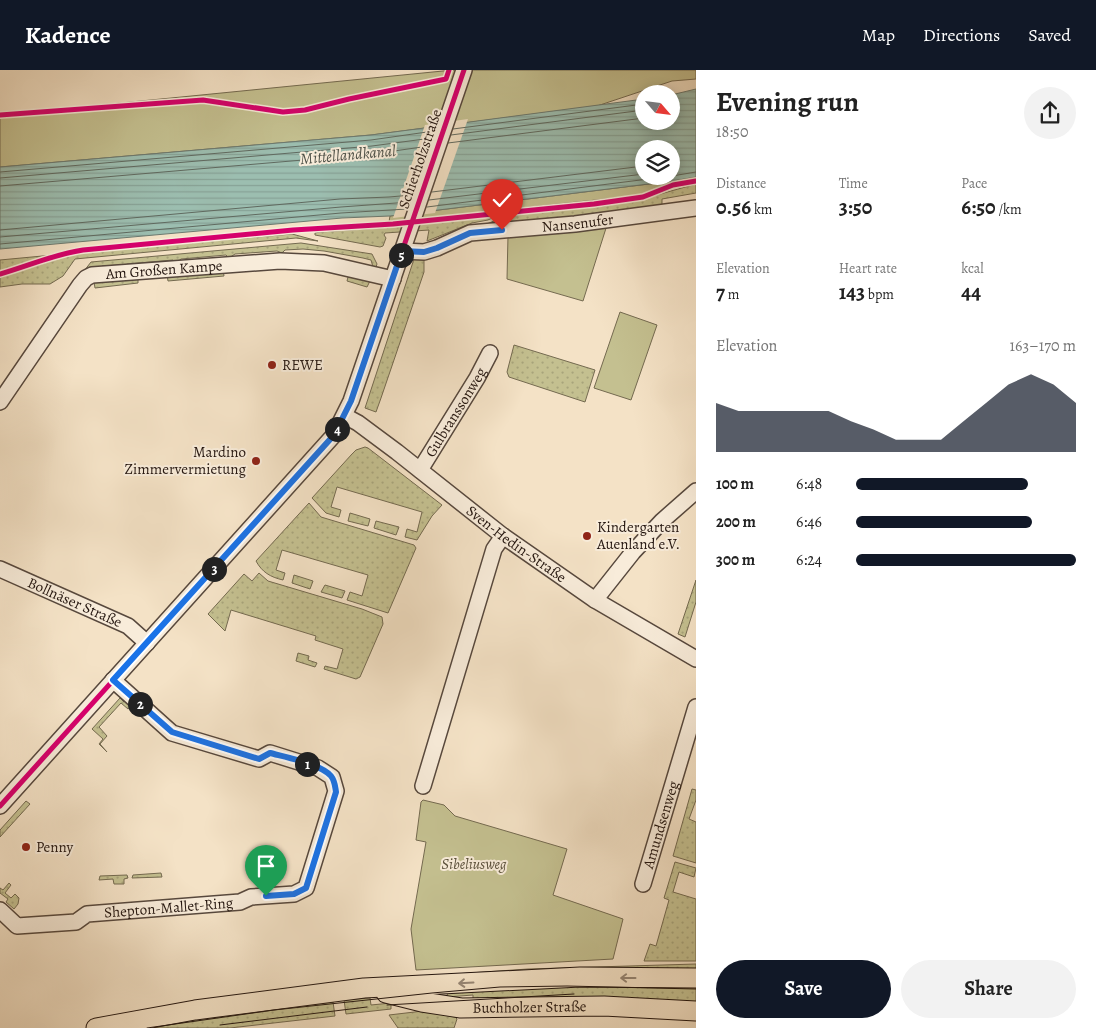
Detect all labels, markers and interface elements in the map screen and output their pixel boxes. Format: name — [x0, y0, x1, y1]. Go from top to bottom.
text: Kadence — [25, 19, 111, 51]
text: Map — [862, 23, 895, 47]
text: Directions — [923, 23, 1000, 47]
text: Saved — [1028, 23, 1071, 47]
text: Evening run — [716, 83, 859, 121]
north arrow — [635, 85, 680, 130]
map controls — [635, 85, 680, 185]
button: share — [1024, 87, 1076, 139]
street label: Schierholzstraße — [394, 106, 446, 211]
text: 18:50 — [716, 121, 748, 143]
water label: Mittellandkanal — [299, 140, 397, 170]
button: layers — [635, 140, 680, 185]
text: Distance — [716, 174, 766, 193]
text: Time — [839, 174, 868, 193]
text: Pace — [961, 174, 987, 193]
pin — [481, 179, 523, 230]
icon: check — [488, 186, 516, 214]
text: 0.56 — [716, 193, 751, 221]
text: 3:50 — [839, 193, 872, 221]
text: 6:50 — [961, 193, 996, 221]
text: km — [751, 200, 773, 219]
text: /km — [996, 200, 1022, 219]
street label: Nansenufer — [541, 209, 615, 237]
pin: 5 — [388, 242, 414, 268]
text: 5 — [399, 246, 404, 265]
street label: Am Großen Kampe — [104, 255, 223, 284]
text: Elevation — [716, 259, 770, 278]
text: Heart rate — [839, 259, 897, 278]
text: kcal — [961, 259, 984, 278]
text: 7 — [716, 278, 725, 306]
text: 143 — [839, 278, 865, 306]
text: 44 — [961, 278, 981, 306]
text: m — [725, 285, 739, 304]
text: bpm — [865, 285, 894, 304]
text: Elevation — [716, 335, 777, 357]
text: 163–170 m — [1010, 335, 1076, 357]
place label: REWE — [282, 355, 323, 375]
marker: REWE — [266, 359, 278, 371]
street label: Gulbranssonweg — [420, 363, 491, 461]
pin: 4 — [324, 416, 350, 442]
text: 4 — [334, 420, 341, 439]
place label: Mardino Zimmervermietung — [124, 442, 246, 479]
marker: Mardino Zimmervermietung — [250, 455, 262, 467]
text: 100 m — [716, 473, 754, 495]
text: 6:48 — [796, 473, 822, 495]
street label: Sven-Hedin-Straße — [462, 501, 571, 587]
text: 200 m — [716, 511, 756, 533]
text: 6:46 — [796, 511, 822, 533]
place label: Kindergarten Auenland e.V. — [596, 517, 680, 554]
marker: Kindergarten Auenland e.V. — [581, 530, 593, 542]
text: 300 m — [716, 549, 755, 571]
text: 6:24 — [796, 549, 822, 571]
pin: 3 — [202, 556, 226, 582]
text: 3 — [211, 560, 218, 579]
street label: Bollnäser Straße — [24, 573, 126, 632]
pin: 2 — [128, 692, 152, 716]
text: 2 — [137, 695, 144, 714]
pin: 1 — [294, 752, 320, 776]
text: 1 — [305, 755, 310, 774]
street label: Amundsenweg — [638, 778, 683, 872]
place label: Penny — [36, 837, 73, 857]
marker: Penny — [20, 841, 32, 853]
pin — [245, 845, 287, 896]
icon: arrive — [252, 852, 280, 880]
park label: Sibeliusweg — [441, 854, 507, 874]
street label: Shepton-Mallet-Ring — [103, 893, 234, 923]
button: Save — [716, 960, 891, 1018]
button: Share — [901, 960, 1076, 1018]
one-way arrow — [620, 973, 636, 983]
one-way arrow — [458, 979, 474, 988]
street label: Buchholzer Straße — [472, 996, 587, 1018]

